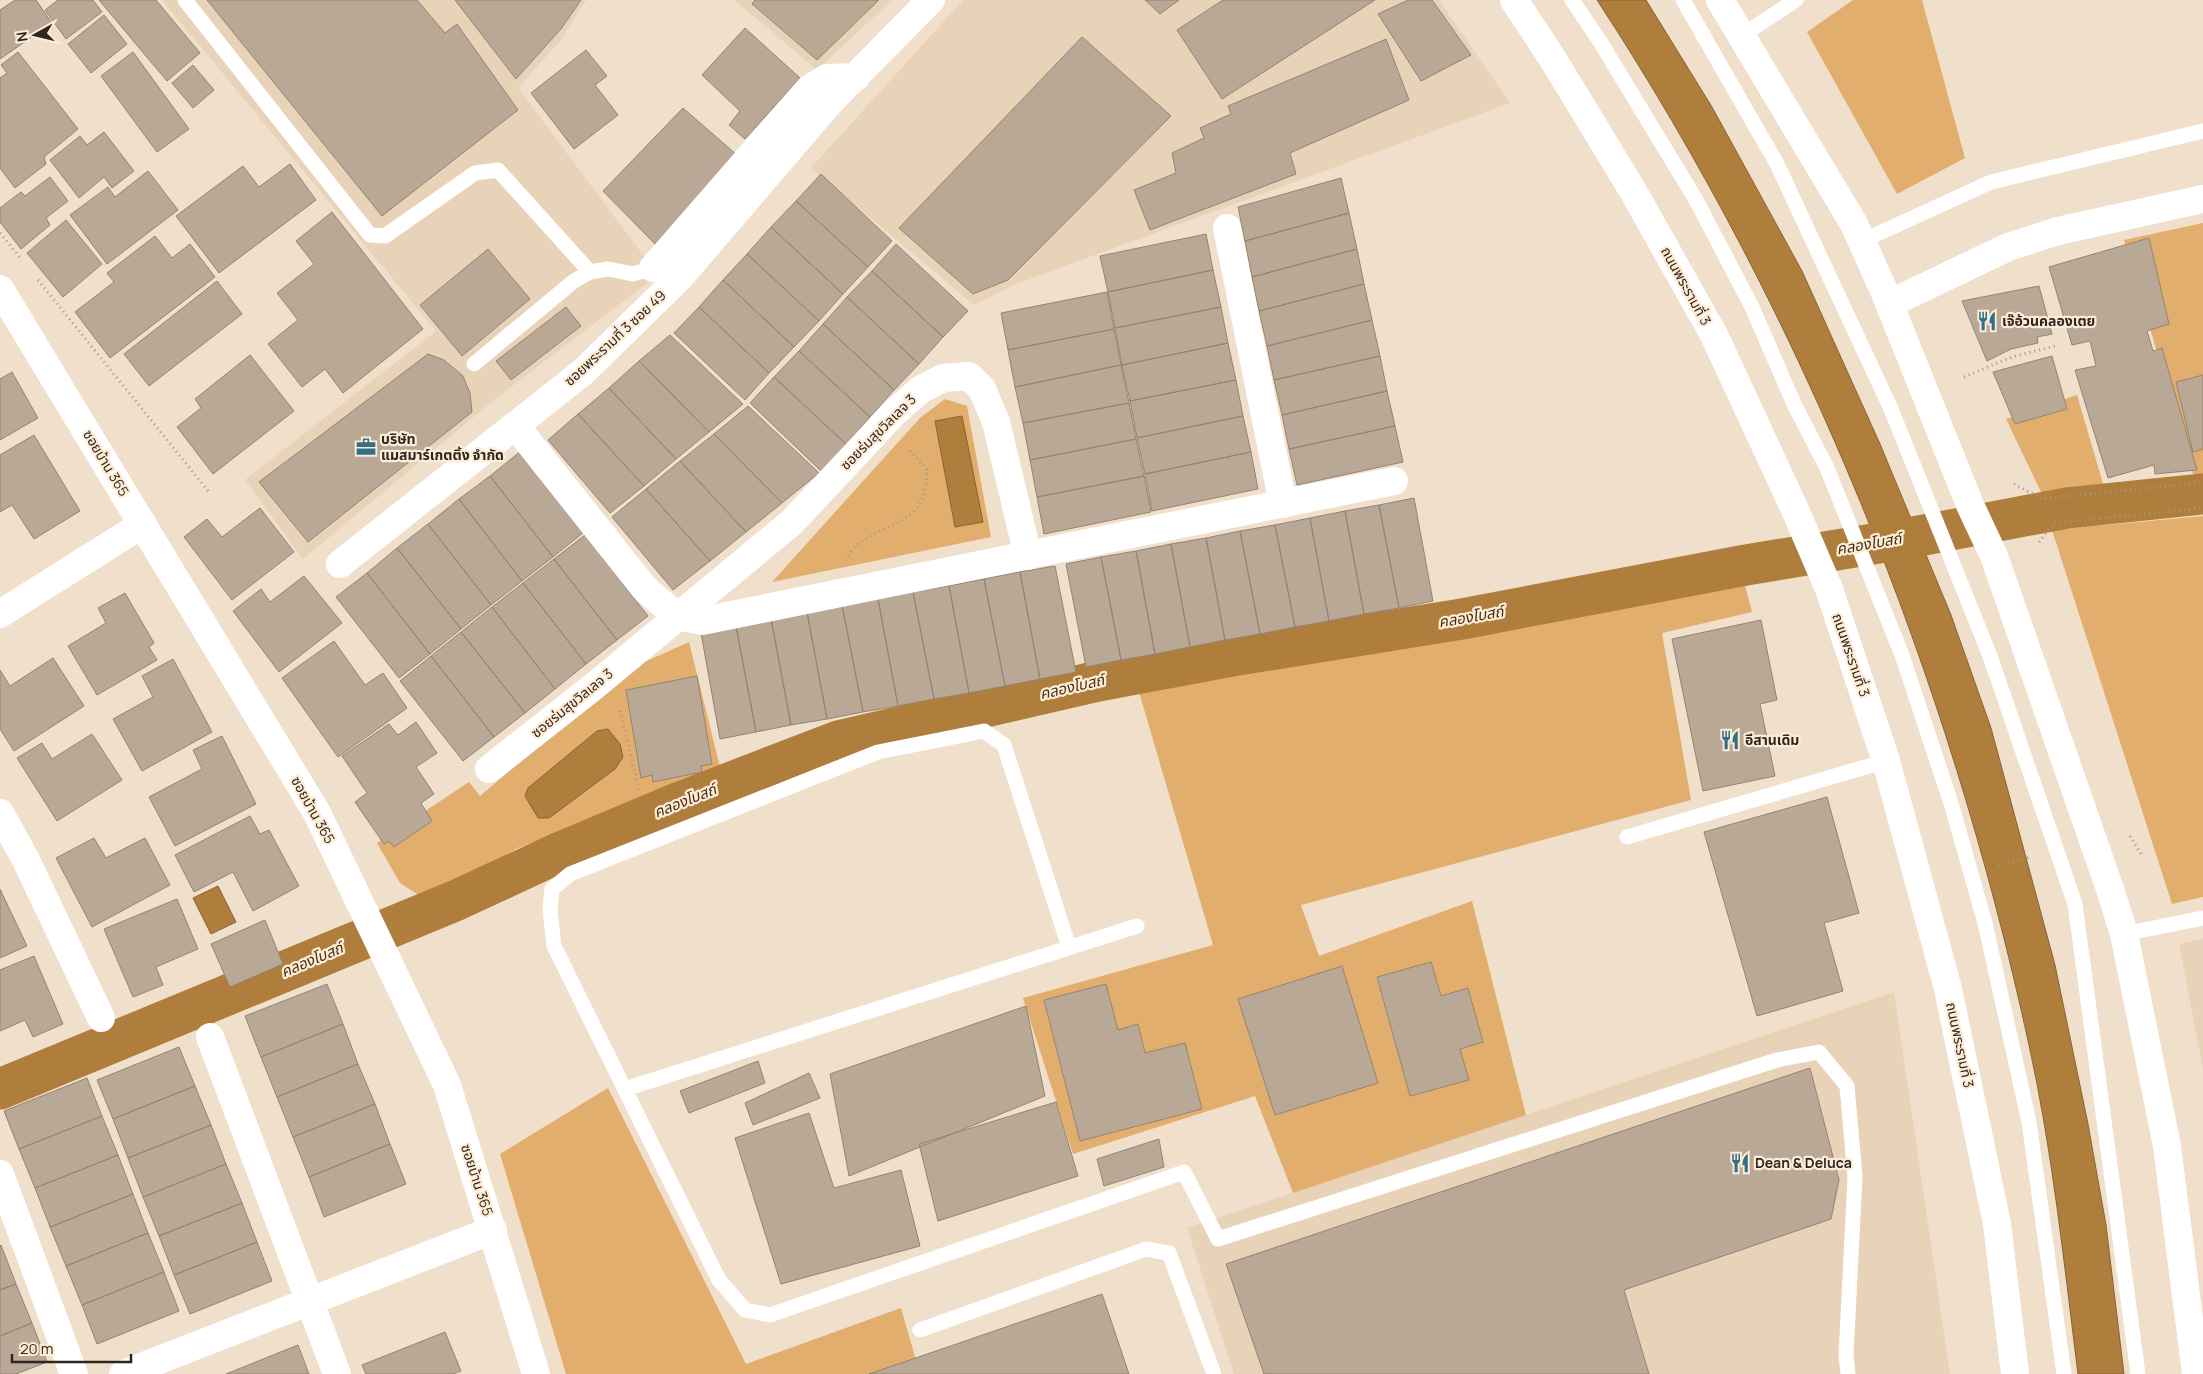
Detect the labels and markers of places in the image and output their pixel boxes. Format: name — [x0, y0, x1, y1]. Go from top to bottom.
restaurant icon: เจ๊อ้วนคลองเตย — [1976, 310, 1998, 332]
place label: เจ๊อ้วนคลองเตย — [2002, 311, 2095, 330]
place label: บริษัท แมสมาร์เกตติ้ง จำกัด — [381, 429, 504, 464]
office icon: บริษัท แมสมาร์เกตติ้ง จำกัด — [355, 436, 377, 458]
restaurant icon: อีสานเดิม — [1719, 729, 1741, 751]
place label: อีสานเดิม — [1745, 730, 1799, 749]
restaurant icon: Dean & Deluca — [1729, 1152, 1751, 1174]
place label: Dean & Deluca — [1755, 1153, 1852, 1172]

